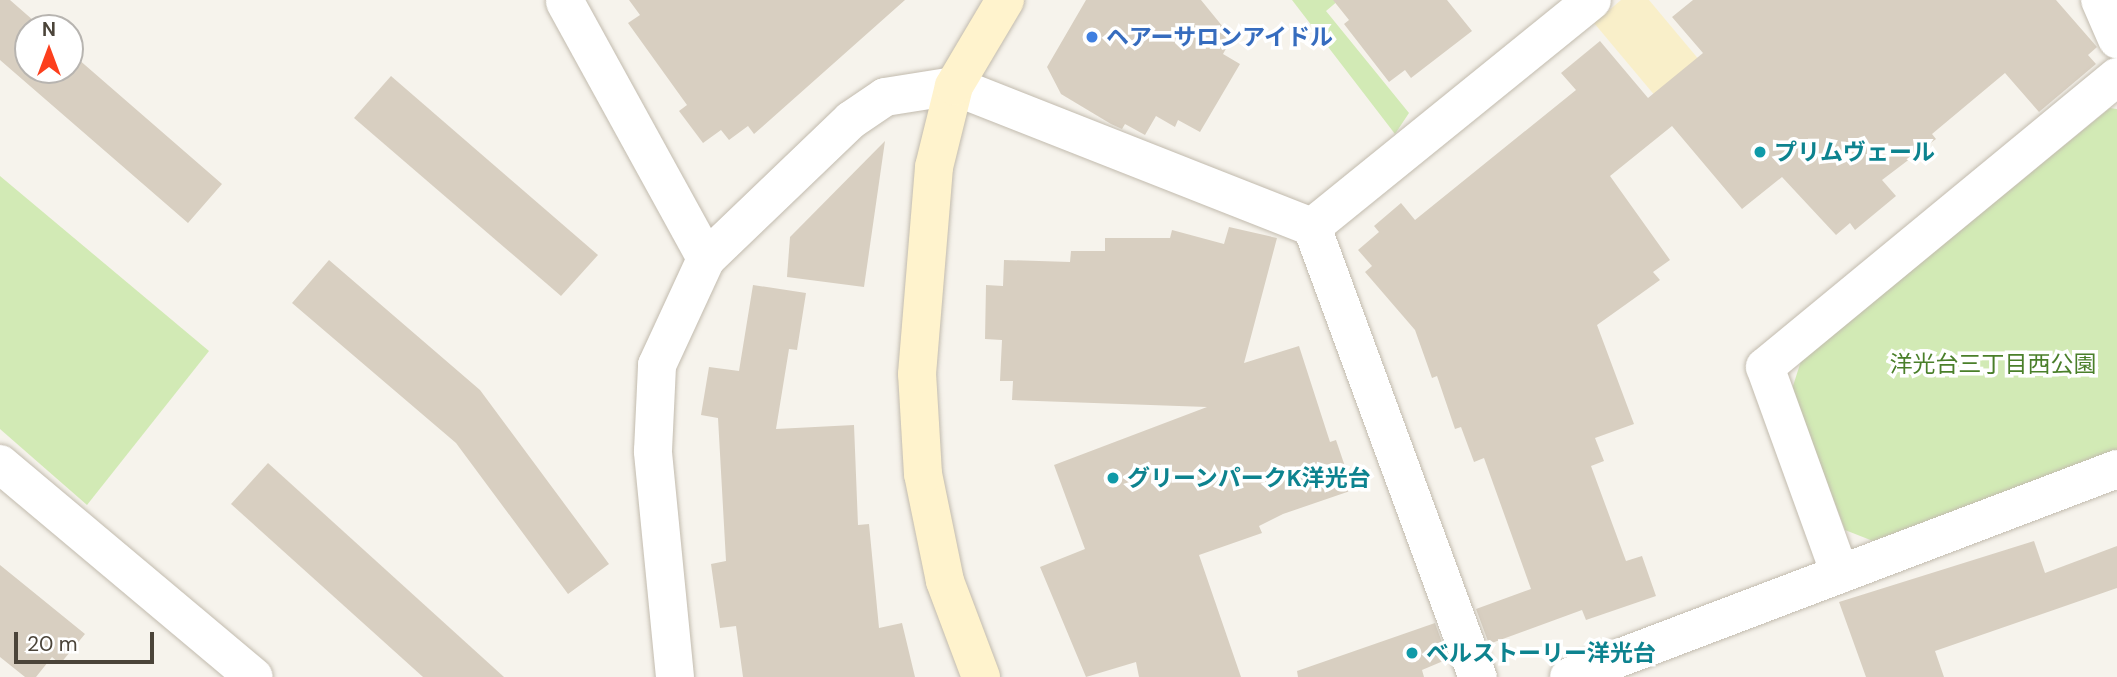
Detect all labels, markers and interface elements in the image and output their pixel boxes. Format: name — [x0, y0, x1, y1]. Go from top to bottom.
north arrow — [14, 14, 84, 84]
text: N — [42, 17, 56, 42]
place label: ヘアーサロンアイドル — [1106, 23, 1335, 51]
marker: ヘアーサロンアイドル — [1084, 29, 1100, 45]
place label: プリムヴェール — [1774, 138, 1935, 166]
marker: プリムヴェール — [1752, 144, 1768, 160]
park label: 洋光台三丁目西公園 — [1890, 350, 2096, 378]
place label: グリーンパークK洋光台 — [1127, 464, 1372, 492]
marker: グリーンパークK洋光台 — [1105, 470, 1121, 486]
scale bar — [18, 618, 158, 662]
text: 20 m — [27, 630, 78, 658]
place label: ベルストーリー洋光台 — [1426, 639, 1656, 667]
marker: ベルストーリー洋光台 — [1404, 645, 1420, 661]

